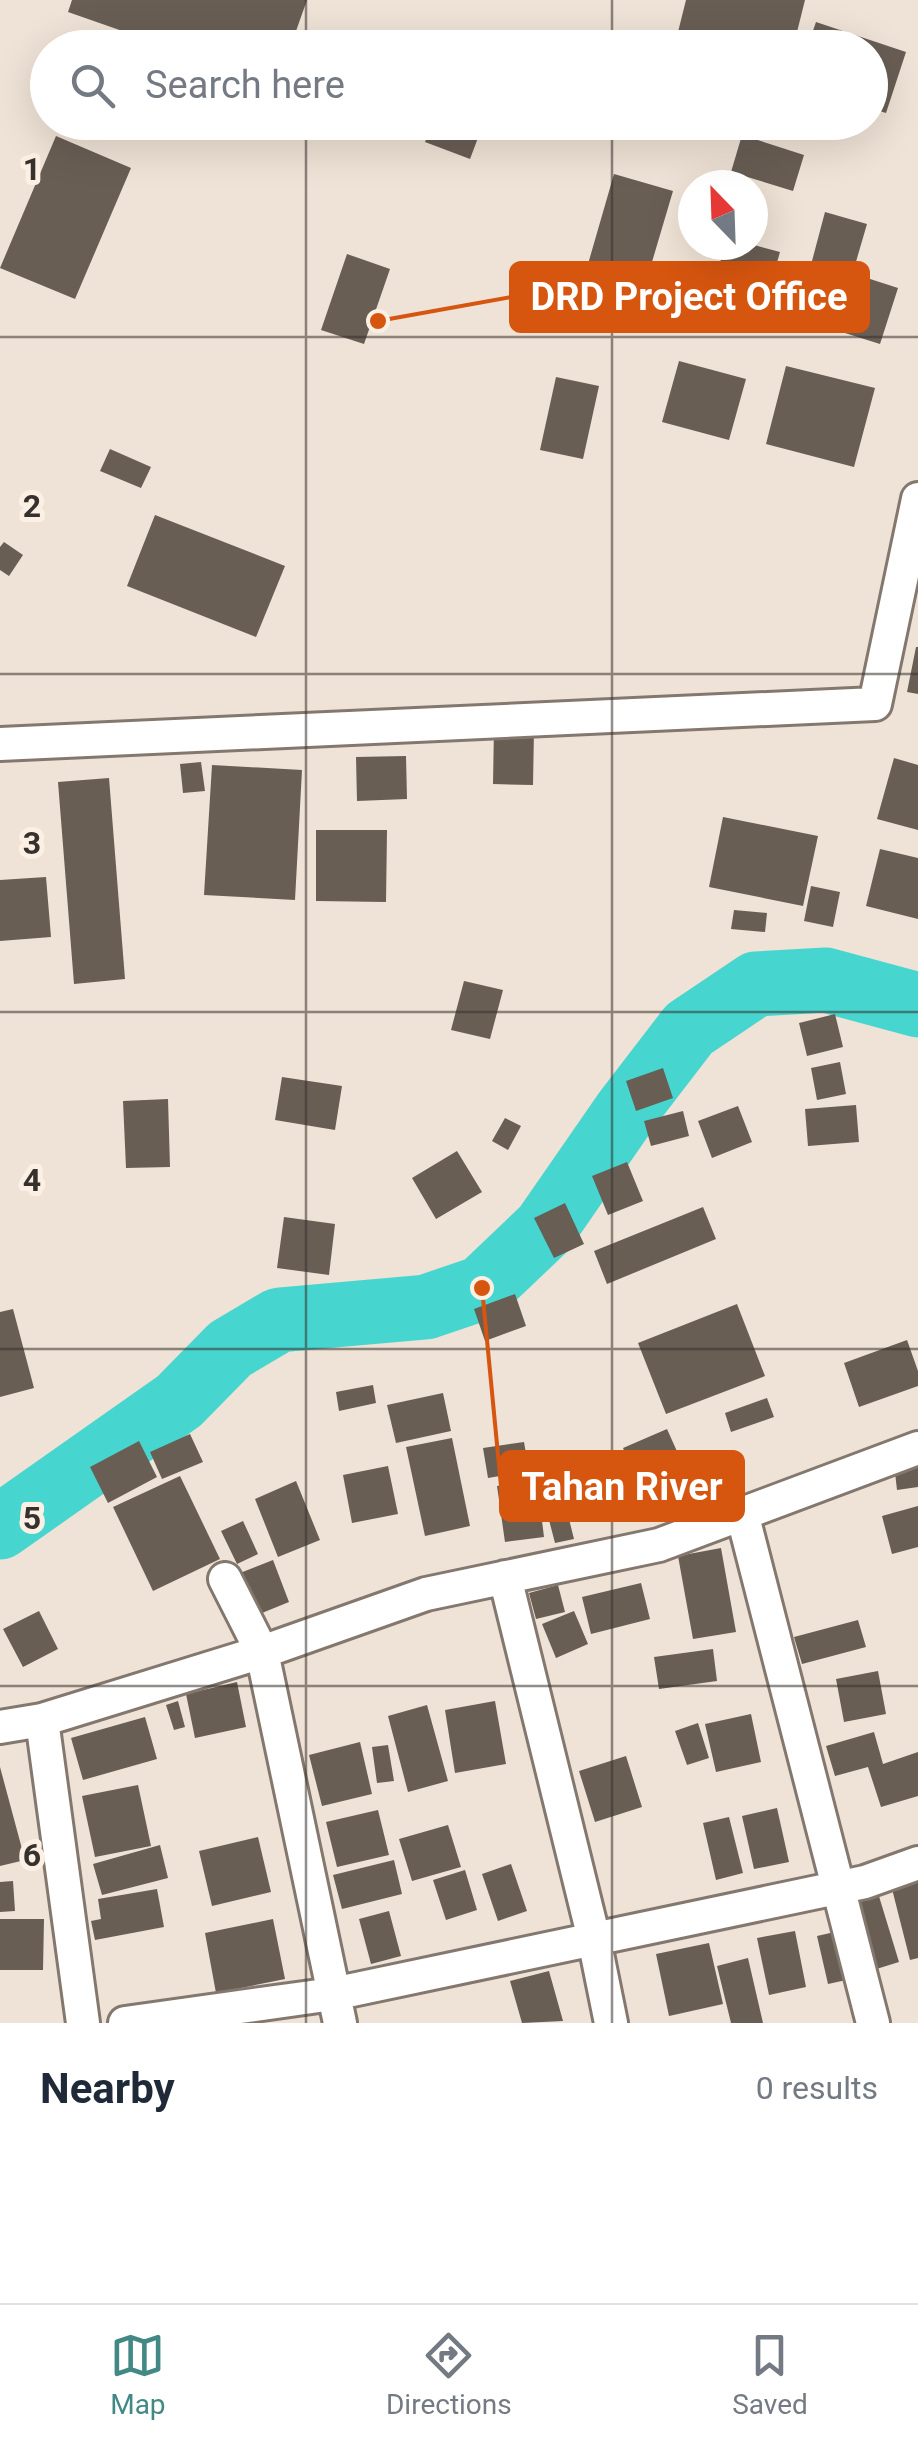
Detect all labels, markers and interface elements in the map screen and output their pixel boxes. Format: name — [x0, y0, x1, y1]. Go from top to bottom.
search box — [30, 30, 888, 140]
icon: search — [65, 58, 120, 113]
text: Search here — [145, 63, 345, 107]
text: 1 — [23, 150, 41, 188]
north arrow — [678, 170, 768, 260]
callout: DRD Project Office — [511, 263, 868, 331]
text: DRD Project Office — [531, 275, 847, 319]
text: 2 — [23, 487, 41, 525]
text: 3 — [23, 824, 41, 862]
text: 4 — [23, 1161, 41, 1199]
callout: Tahan River — [501, 1452, 743, 1520]
text: Tahan River — [521, 1465, 723, 1509]
text: 5 — [23, 1499, 41, 1537]
text: 6 — [23, 1836, 41, 1874]
text: Nearby — [40, 2064, 175, 2113]
text: 0 results — [756, 2069, 878, 2107]
tab: Map — [110, 2328, 166, 2421]
tab: Directions — [386, 2328, 512, 2421]
tab: Saved — [732, 2328, 808, 2421]

